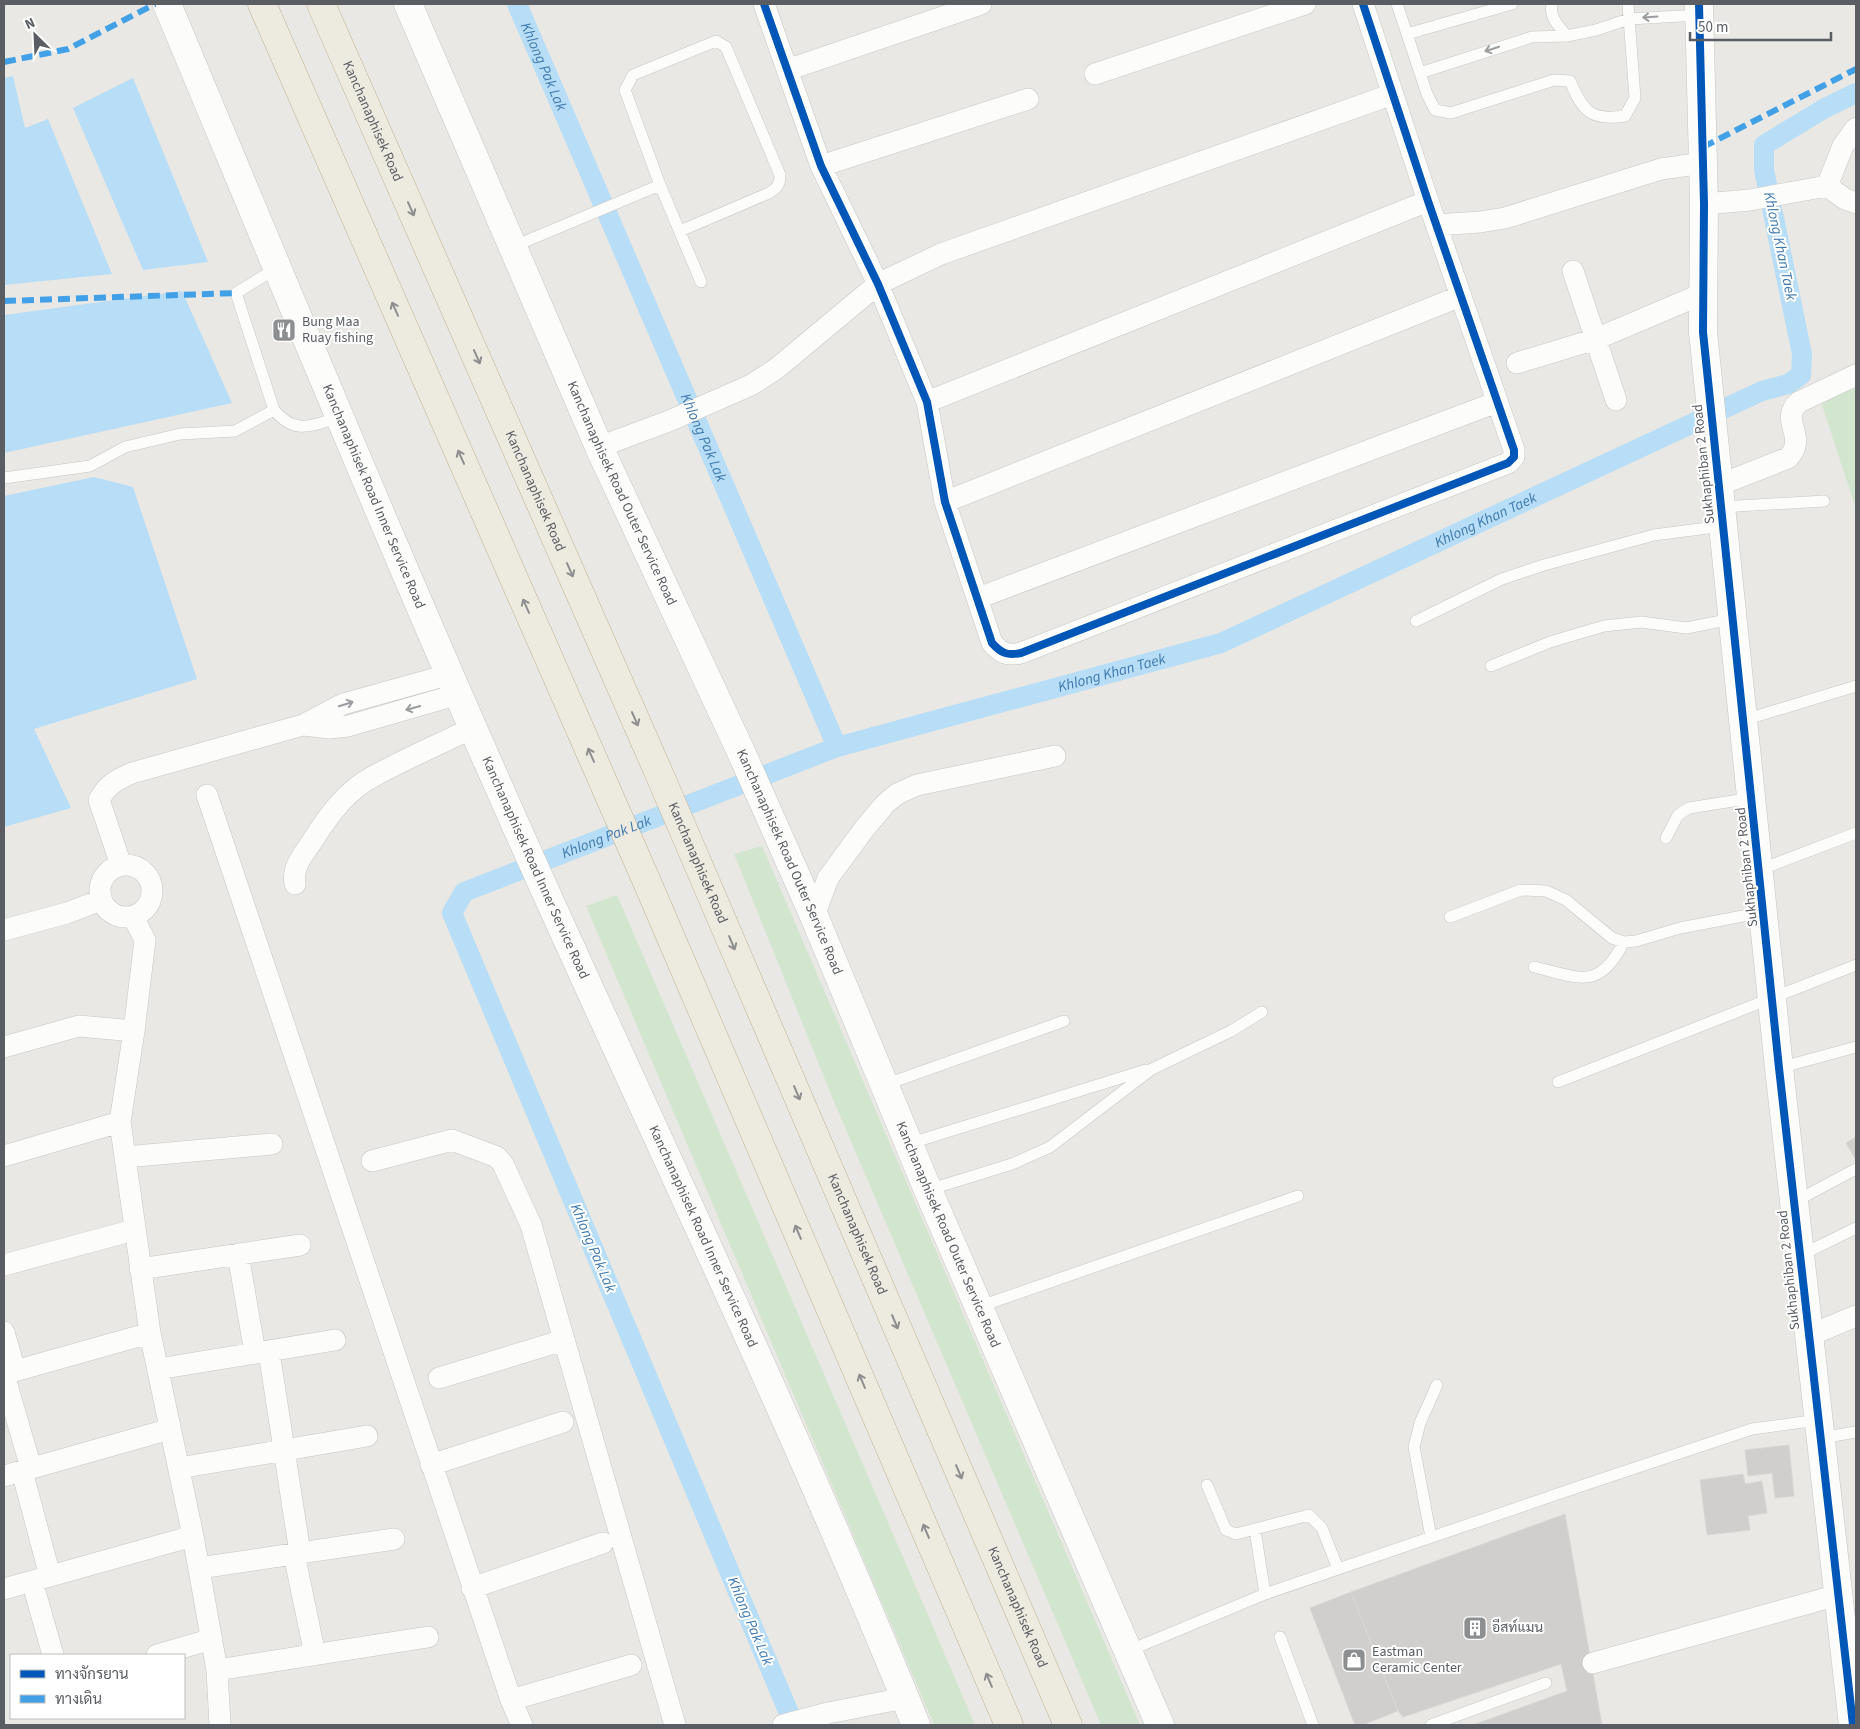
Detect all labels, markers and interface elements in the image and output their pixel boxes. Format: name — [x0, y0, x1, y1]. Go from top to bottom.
north arrow — [10, 10, 60, 60]
scale bar — [1690, 10, 1831, 42]
text: N — [22, 13, 38, 35]
one-way arrow — [1643, 13, 1659, 22]
text: 50 m — [1698, 17, 1728, 38]
water label: Khlong Pak Lak — [516, 19, 573, 115]
one-way arrow — [1485, 45, 1501, 55]
street label: Kanchanaphisek Road — [337, 58, 408, 185]
water label: Khlong Khan Taek — [1758, 190, 1802, 303]
one-way arrow — [407, 201, 417, 216]
one-way arrow — [390, 302, 400, 317]
place label: Bung Maa Ruay fishing — [302, 312, 373, 348]
restaurant icon: Bung Maa Ruay fishing — [271, 317, 297, 343]
one-way arrow — [472, 349, 482, 364]
street label: Kanchanaphisek Road Outer Service Road — [562, 378, 681, 609]
street label: Kanchanaphisek Road Inner Service Road — [317, 381, 430, 612]
water label: Khlong Pak Lak — [675, 390, 732, 486]
street label: Sukhaphiban 2 Road — [1688, 403, 1720, 525]
street label: Kanchanaphisek Road — [500, 427, 570, 555]
one-way arrow — [455, 450, 465, 465]
water label: Khlong Khan Taek — [1431, 487, 1541, 553]
one-way arrow — [566, 562, 576, 577]
one-way arrow — [520, 599, 530, 614]
water label: Khlong Khan Taek — [1056, 648, 1169, 697]
one-way arrow — [338, 698, 354, 708]
one-way arrow — [405, 703, 421, 713]
one-way arrow — [631, 711, 641, 726]
street label: Kanchanaphisek Road Outer Service Road — [731, 746, 847, 978]
one-way arrow — [585, 748, 595, 763]
street label: Kanchanaphisek Road Inner Service Road — [476, 753, 594, 982]
street label: Kanchanaphisek Road — [663, 799, 732, 927]
street label: Sukhaphiban 2 Road — [1731, 806, 1763, 928]
water label: Khlong Pak Lak — [558, 809, 655, 864]
one-way arrow — [728, 935, 738, 950]
one-way arrow — [792, 1085, 802, 1100]
street label: Kanchanaphisek Road Outer Service Road — [891, 1118, 1005, 1351]
street label: Kanchanaphisek Road Inner Service Road — [643, 1122, 762, 1351]
street label: Kanchanaphisek Road — [822, 1171, 892, 1298]
water label: Khlong Pak Lak — [565, 1200, 621, 1296]
street label: Sukhaphiban 2 Road — [1773, 1209, 1805, 1331]
one-way arrow — [792, 1225, 802, 1240]
one-way arrow — [891, 1314, 901, 1329]
one-way arrow — [856, 1374, 865, 1389]
one-way arrow — [955, 1464, 965, 1479]
one-way arrow — [920, 1524, 930, 1539]
street label: Kanchanaphisek Road — [983, 1544, 1052, 1671]
water label: Khlong Pak Lak — [722, 1573, 778, 1669]
building icon: อีสท์แมน — [1462, 1615, 1488, 1641]
place label: อีสท์แมน — [1492, 1618, 1543, 1638]
place label: Eastman Ceramic Center — [1372, 1642, 1462, 1678]
shop icon: Eastman Ceramic Center — [1341, 1647, 1367, 1673]
legend — [10, 1654, 185, 1719]
text: ทางจักรยาน — [55, 1664, 129, 1685]
one-way arrow — [984, 1673, 994, 1688]
text: ทางเดิน — [55, 1689, 102, 1710]

